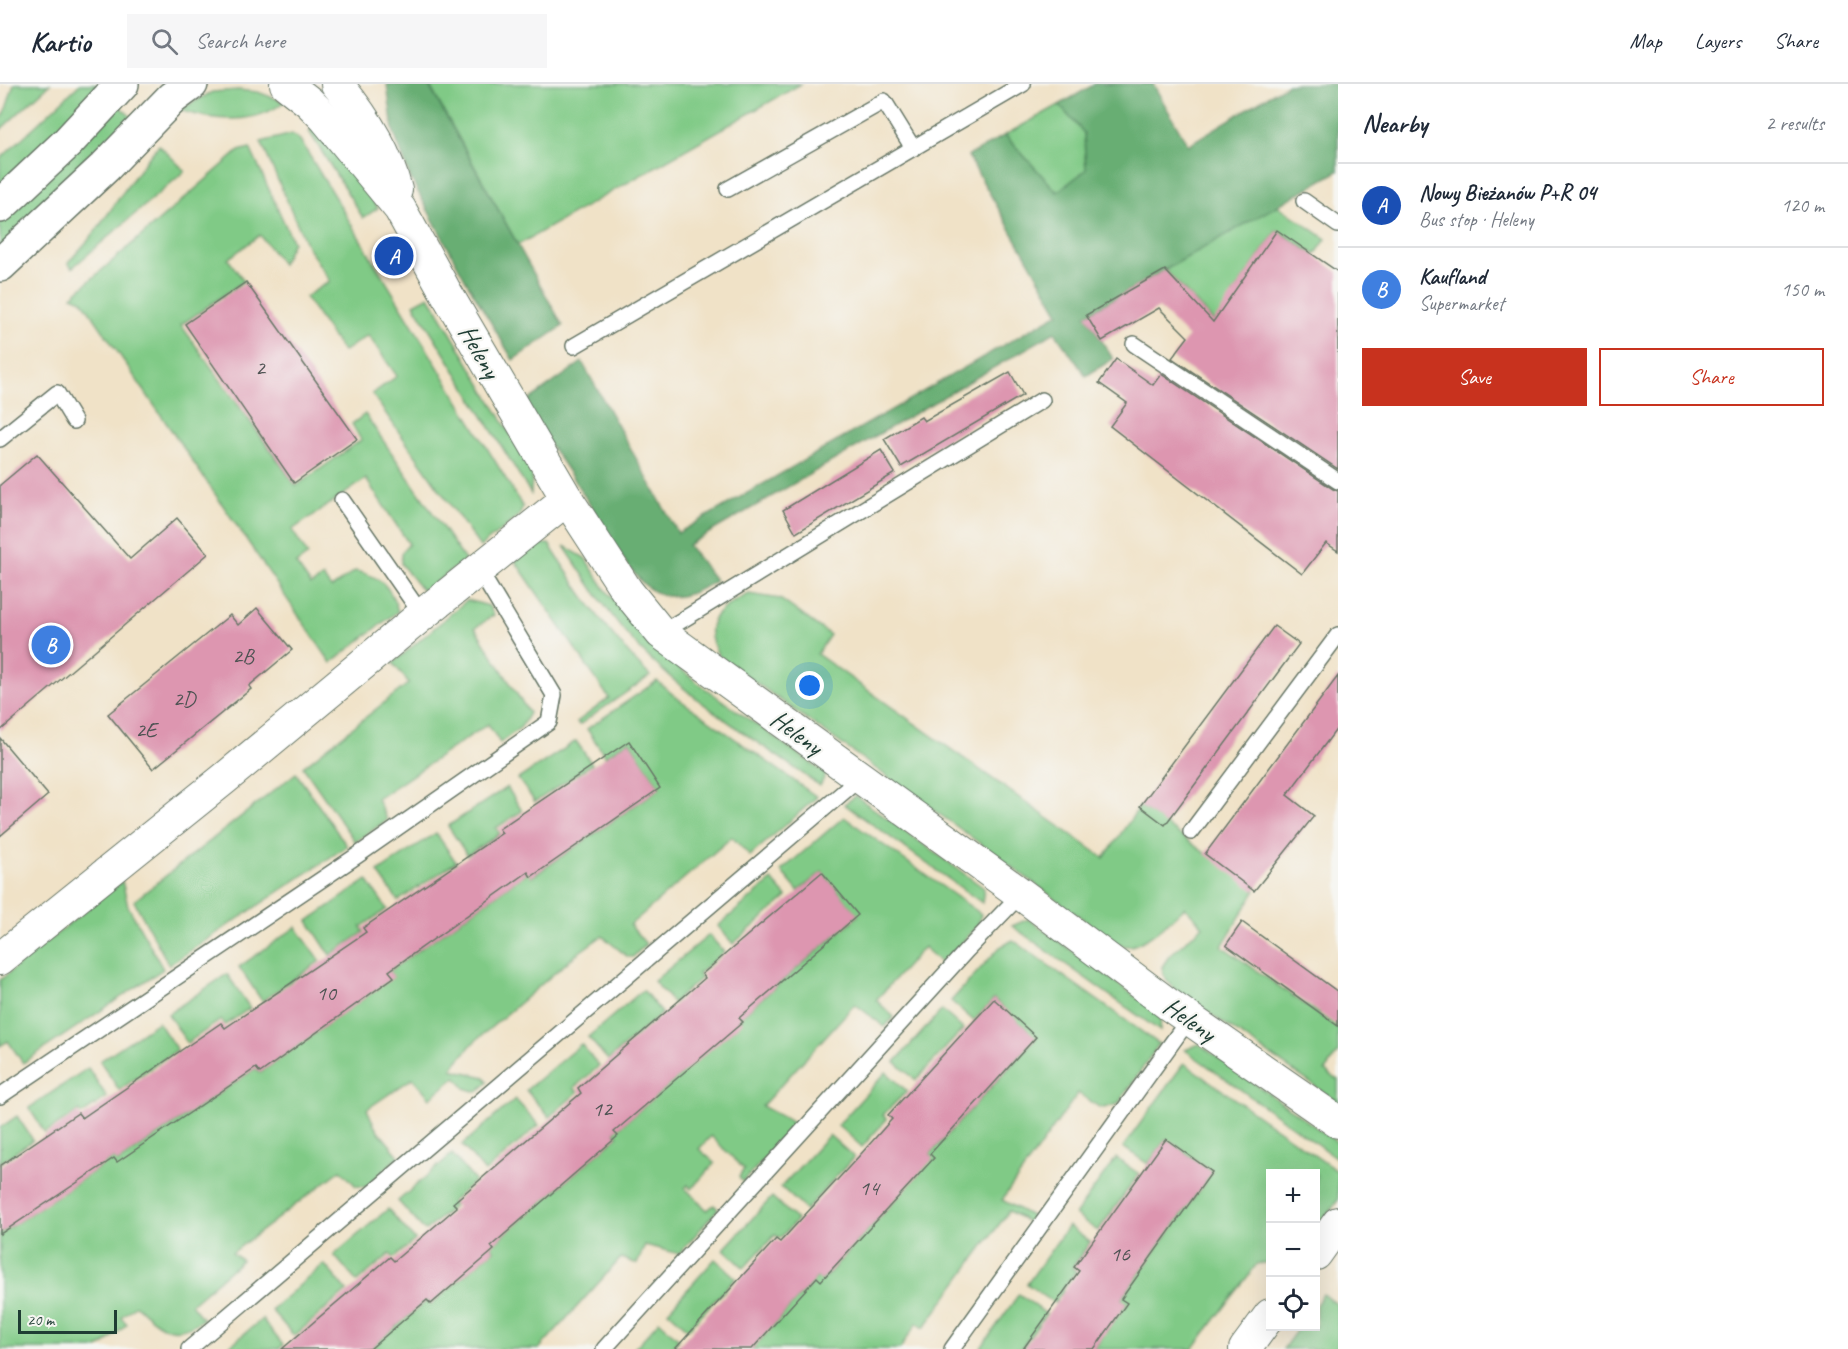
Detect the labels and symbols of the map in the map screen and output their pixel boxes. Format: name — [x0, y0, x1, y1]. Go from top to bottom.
pin: A — [374, 234, 414, 279]
street label: Heleny — [451, 318, 509, 386]
house number: 2 — [255, 354, 267, 382]
pin: B — [32, 622, 70, 668]
house number: 2B — [232, 642, 255, 670]
your location — [795, 671, 824, 700]
house number: 2D — [173, 685, 198, 713]
street label: Heleny — [764, 702, 831, 764]
house number: 2E — [135, 716, 160, 744]
house number: 10 — [316, 979, 338, 1007]
street label: Heleny — [1157, 990, 1224, 1050]
house number: 12 — [592, 1095, 614, 1123]
house number: 14 — [859, 1174, 881, 1202]
house number: 16 — [1110, 1240, 1131, 1268]
scale bar — [18, 1307, 117, 1334]

